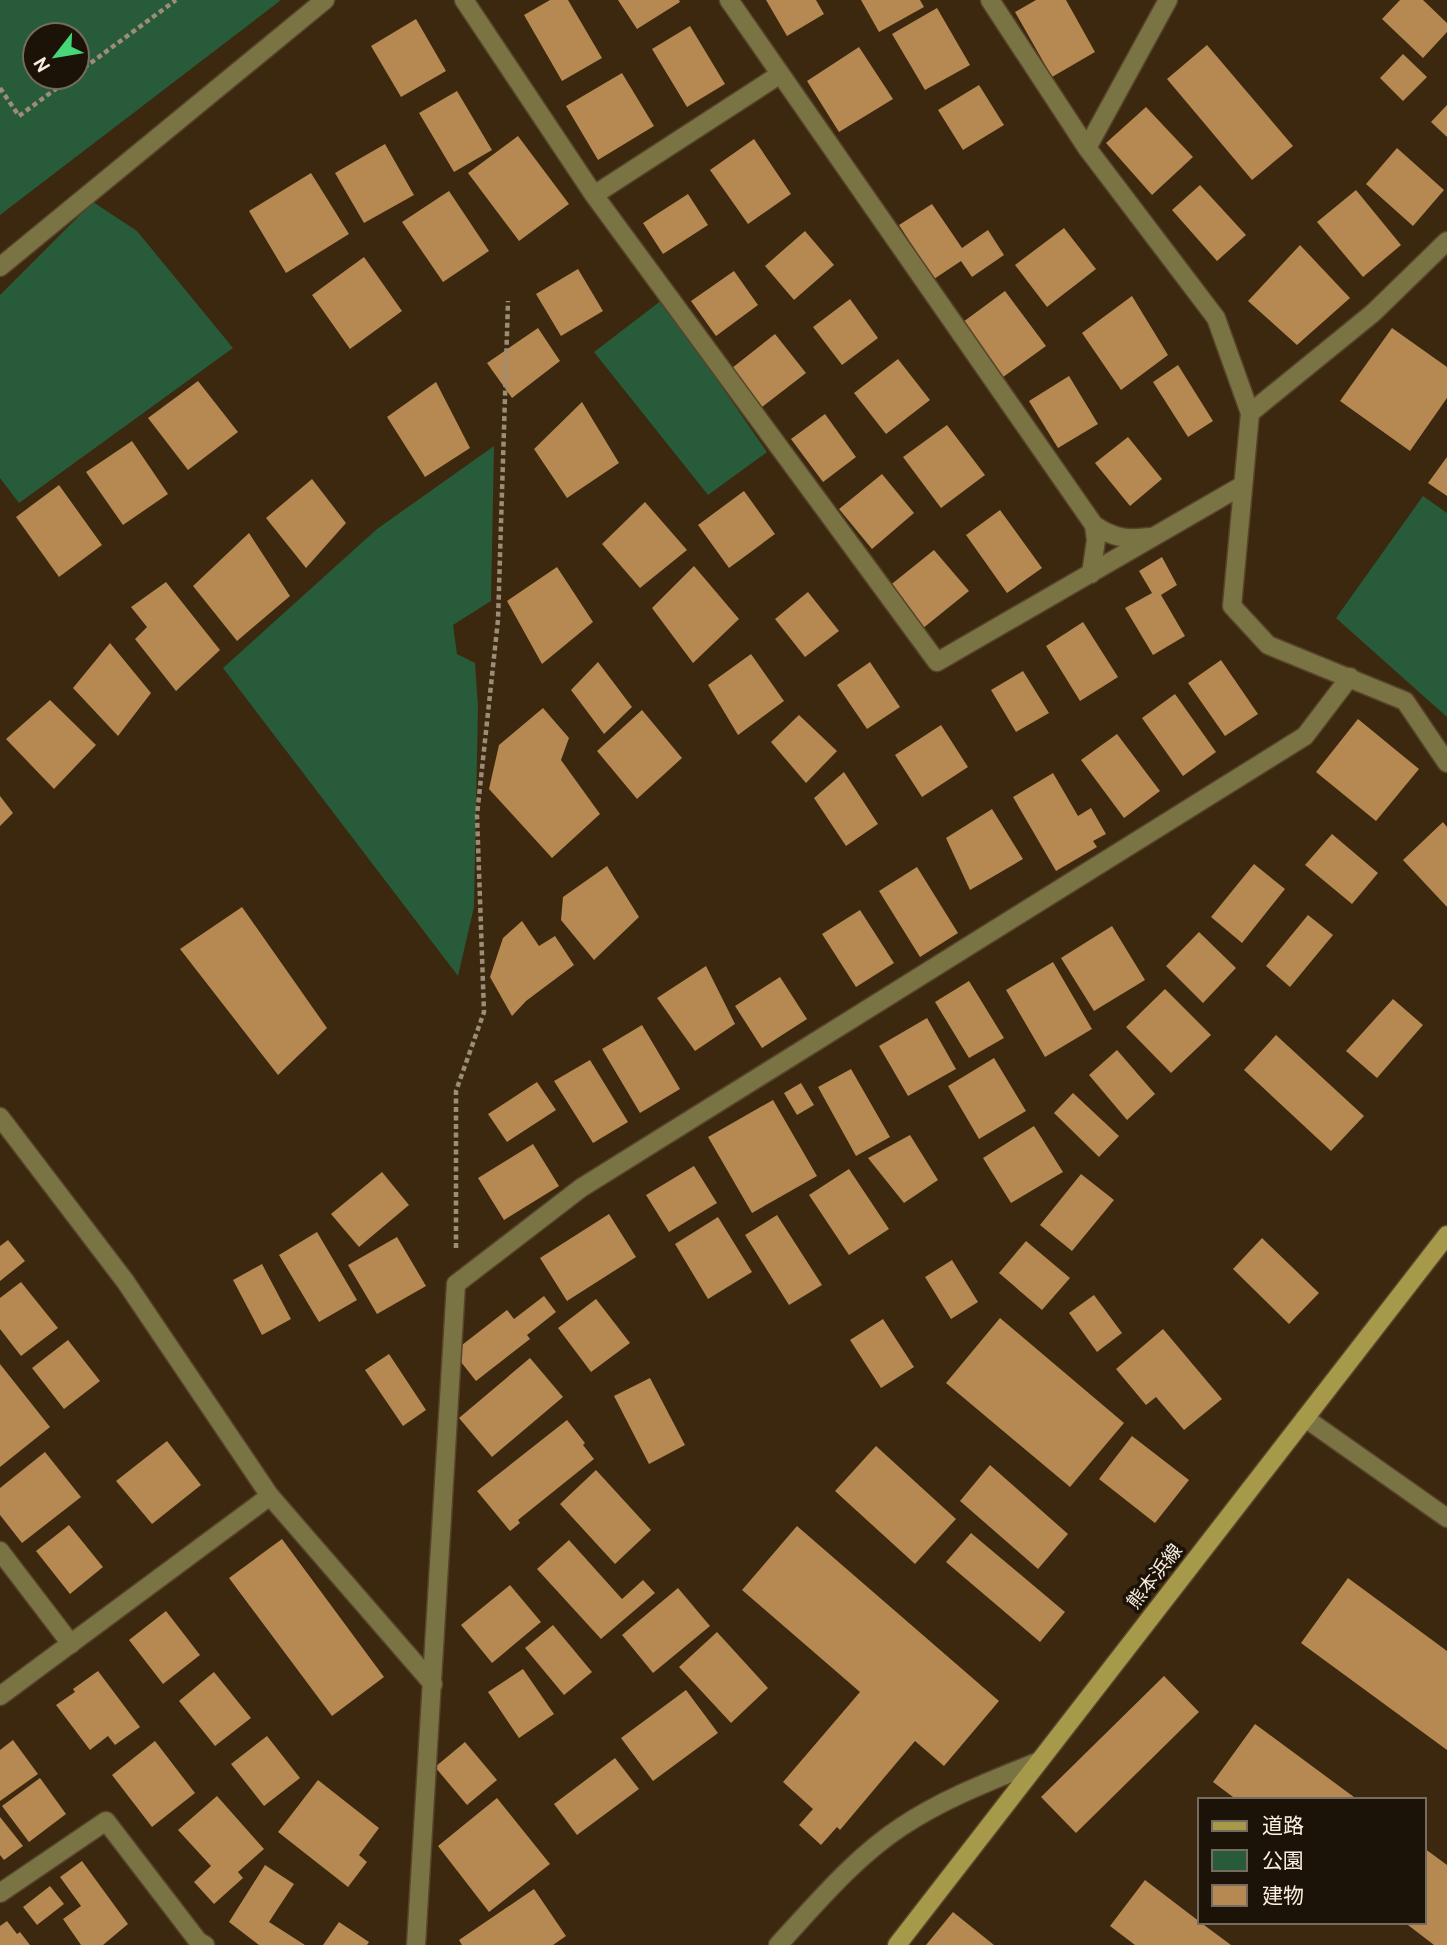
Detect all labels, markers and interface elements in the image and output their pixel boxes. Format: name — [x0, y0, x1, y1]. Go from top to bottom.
north arrow — [21, 21, 91, 91]
text: N — [29, 53, 55, 76]
street label: 熊本浜線 — [1122, 1539, 1187, 1613]
legend — [1198, 1798, 1426, 1924]
text: 道路 — [1262, 1813, 1304, 1838]
text: 公園 — [1262, 1848, 1304, 1873]
text: 建物 — [1262, 1883, 1304, 1908]

